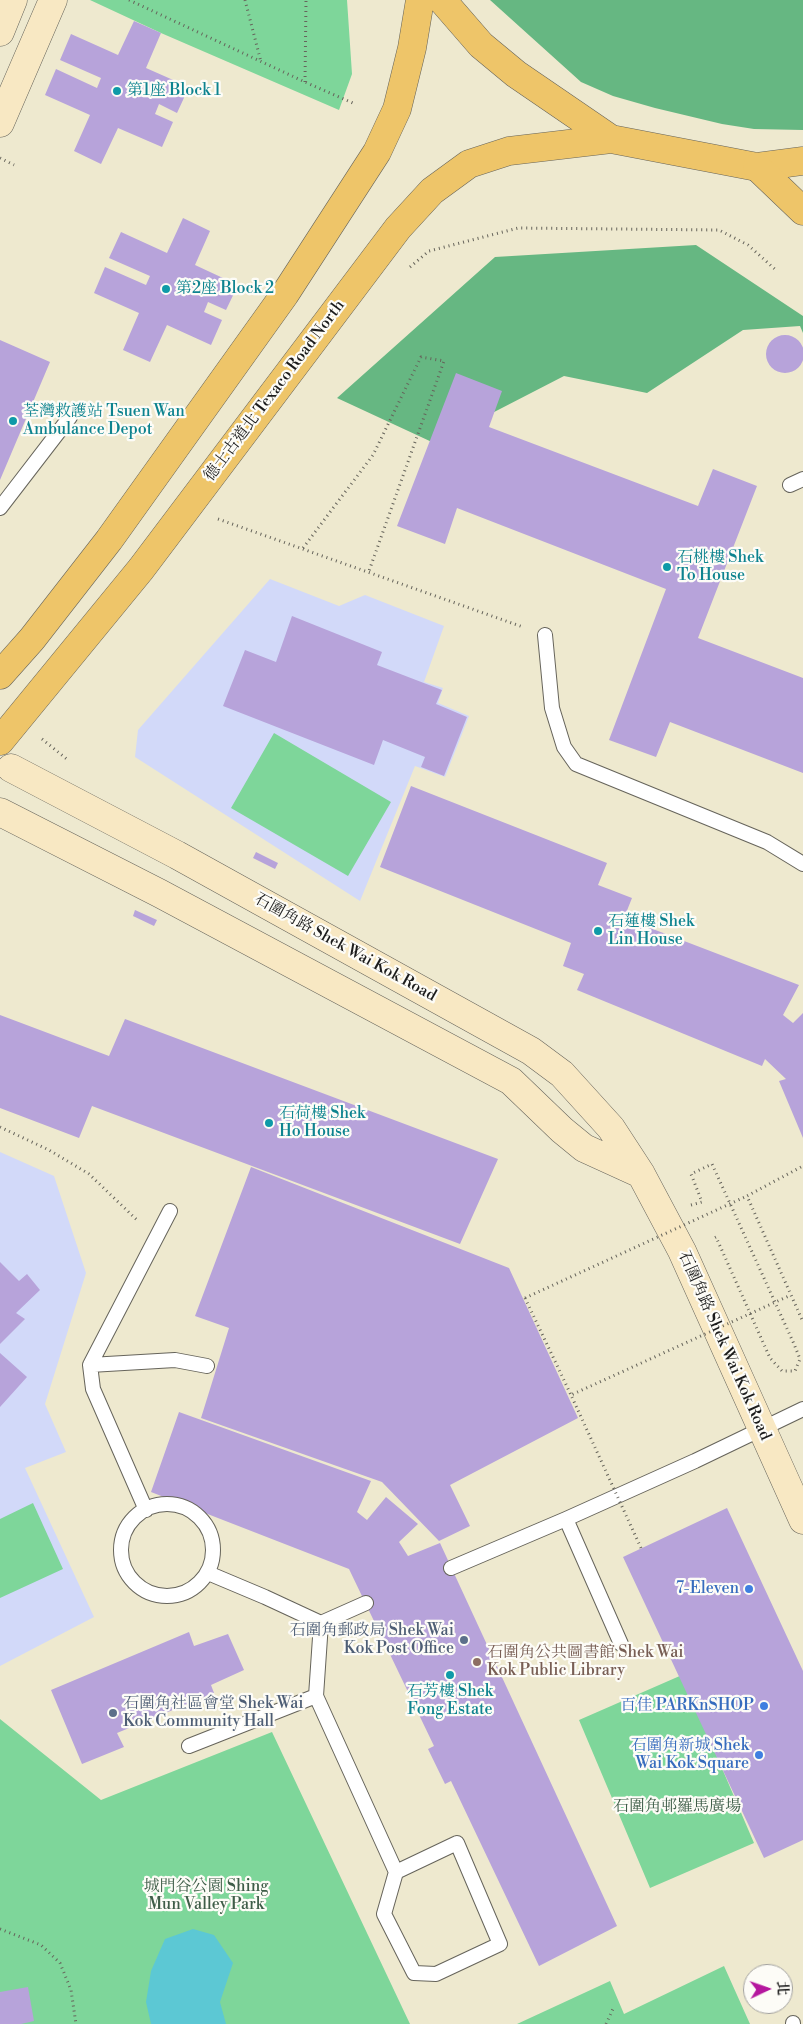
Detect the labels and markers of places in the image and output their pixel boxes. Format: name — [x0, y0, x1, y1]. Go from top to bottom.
place label: 第1座 Block 1 — [127, 81, 221, 101]
marker: 第1座 Block 1 — [111, 85, 123, 97]
place label: 第2座 Block 2 — [176, 279, 274, 299]
marker: 第2座 Block 2 — [160, 283, 172, 295]
place label: 荃灣救護站 Tsuen Wan Ambulance Depot — [23, 402, 185, 440]
marker: 荃灣救護站 Tsuen Wan Ambulance Depot — [7, 415, 19, 427]
place label: 石桃樓 Shek To House — [677, 548, 763, 586]
marker: 石桃樓 Shek To House — [661, 561, 673, 573]
place label: 石蓮樓 Shek Lin House — [608, 912, 694, 950]
marker: 石蓮樓 Shek Lin House — [592, 925, 604, 937]
place label: 石荷樓 Shek Ho House — [279, 1104, 365, 1142]
marker: 石荷樓 Shek Ho House — [263, 1117, 275, 1129]
place label: 7-Eleven — [676, 1579, 739, 1599]
marker: 7-Eleven — [743, 1583, 755, 1595]
place label: 石圍角郵政局 Shek Wai Kok Post Office — [289, 1621, 454, 1659]
marker: 石圍角郵政局 Shek Wai Kok Post Office — [458, 1634, 470, 1646]
place label: 石圍角公共圖書館 Shek Wai Kok Public Library — [487, 1643, 684, 1681]
marker: 石圍角公共圖書館 Shek Wai Kok Public Library — [471, 1656, 483, 1668]
marker: 石芳樓 Shek Fong Estate — [444, 1669, 456, 1681]
place label: 石芳樓 Shek Fong Estate — [407, 1682, 493, 1720]
place label: 石圍角社區會堂 Shek Wai Kok Community Hall — [123, 1694, 304, 1732]
place label: 百佳 PARKnSHOP — [621, 1696, 754, 1716]
marker: 百佳 PARKnSHOP — [758, 1700, 770, 1712]
marker: 石圍角社區會堂 Shek Wai Kok Community Hall — [107, 1707, 119, 1719]
place label: 石圍角新城 Shek Wai Kok Square — [631, 1736, 749, 1774]
marker: 石圍角新城 Shek Wai Kok Square — [753, 1749, 765, 1761]

